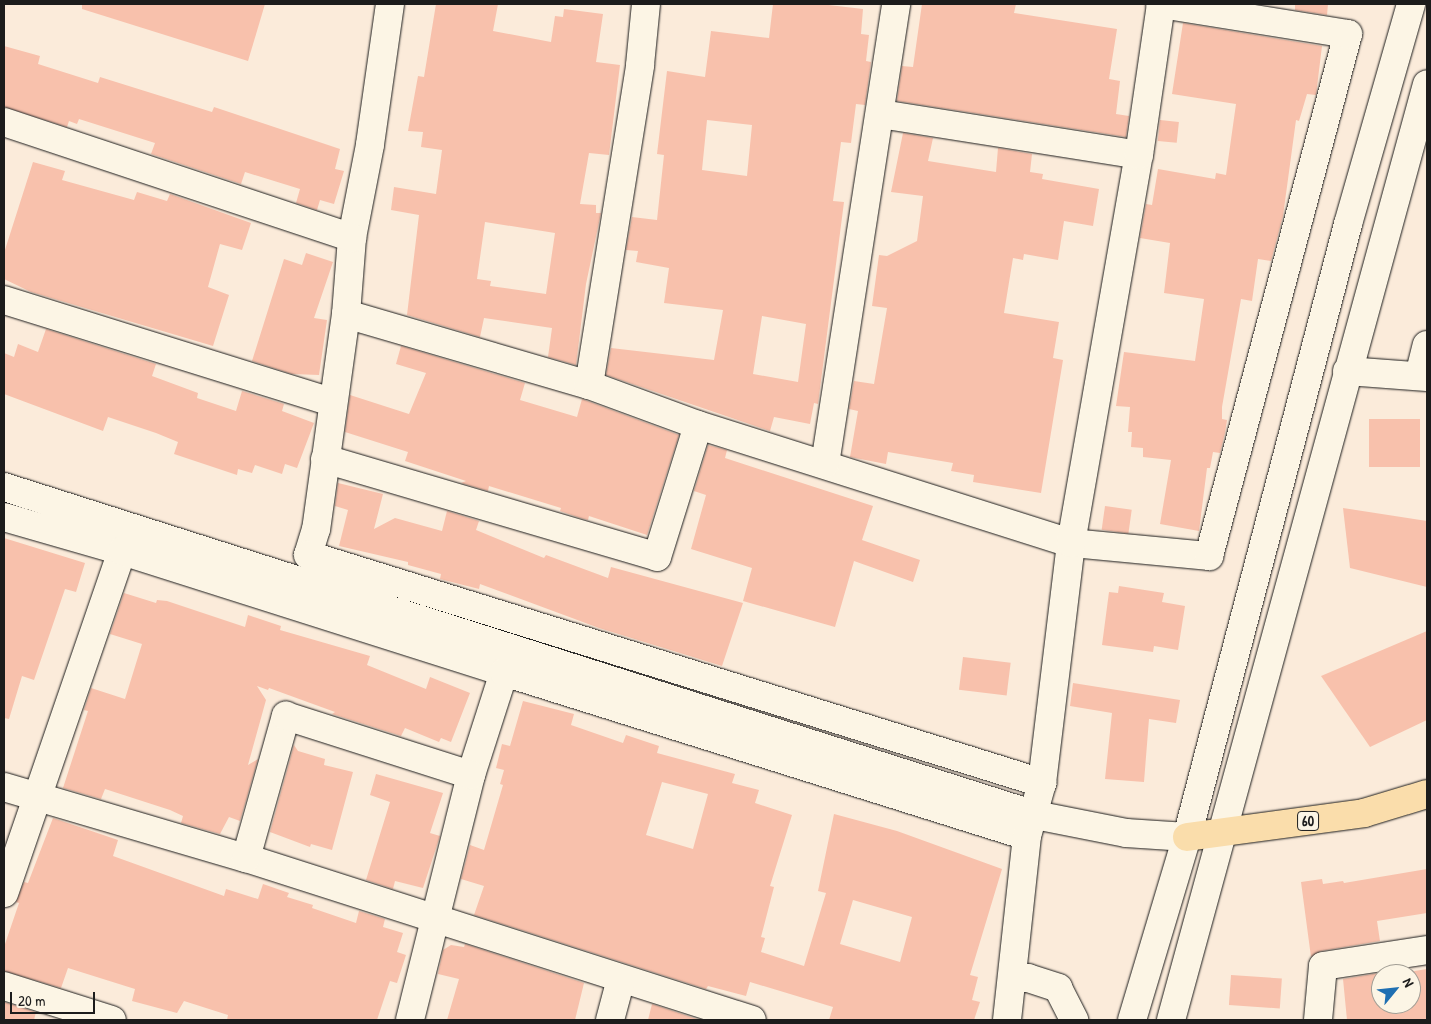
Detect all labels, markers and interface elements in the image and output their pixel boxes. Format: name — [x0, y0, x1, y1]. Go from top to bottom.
road number: 60 — [1297, 809, 1319, 832]
north arrow — [1371, 964, 1421, 1014]
text: N — [1399, 974, 1419, 990]
scale bar — [12, 982, 98, 1014]
text: 20 m — [18, 990, 45, 1011]

